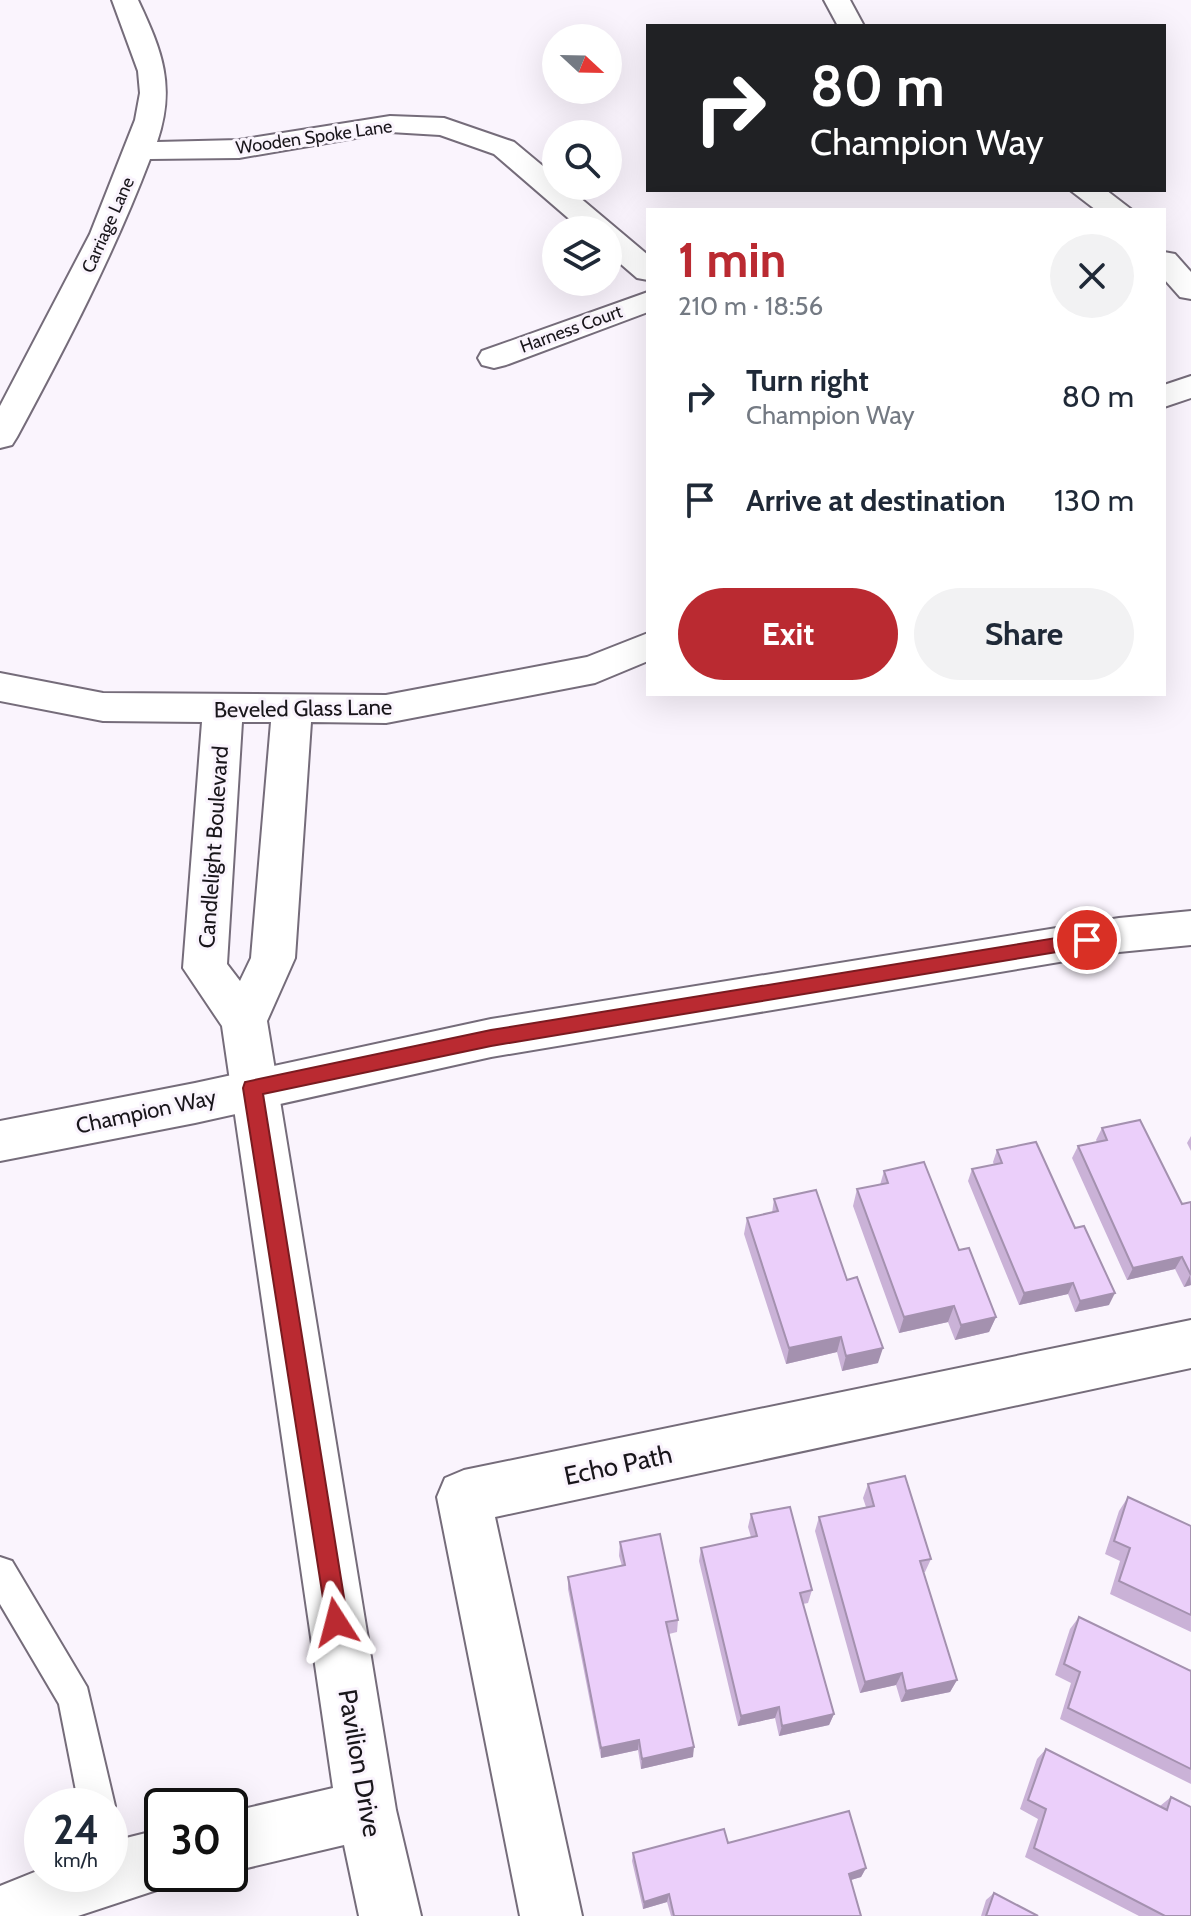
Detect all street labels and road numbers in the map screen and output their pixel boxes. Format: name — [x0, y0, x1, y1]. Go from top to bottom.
street label: Wooden Spoke Lane — [234, 115, 394, 159]
street label: Carriage Lane — [77, 174, 139, 276]
street label: Harness Court — [517, 300, 625, 358]
street label: Beveled Glass Lane — [214, 693, 392, 724]
street label: Candlelight Boulevard — [193, 745, 234, 949]
street label: Champion Way — [73, 1083, 219, 1140]
street label: Echo Path — [561, 1438, 675, 1492]
street label: Pavilion Drive — [331, 1687, 389, 1839]

